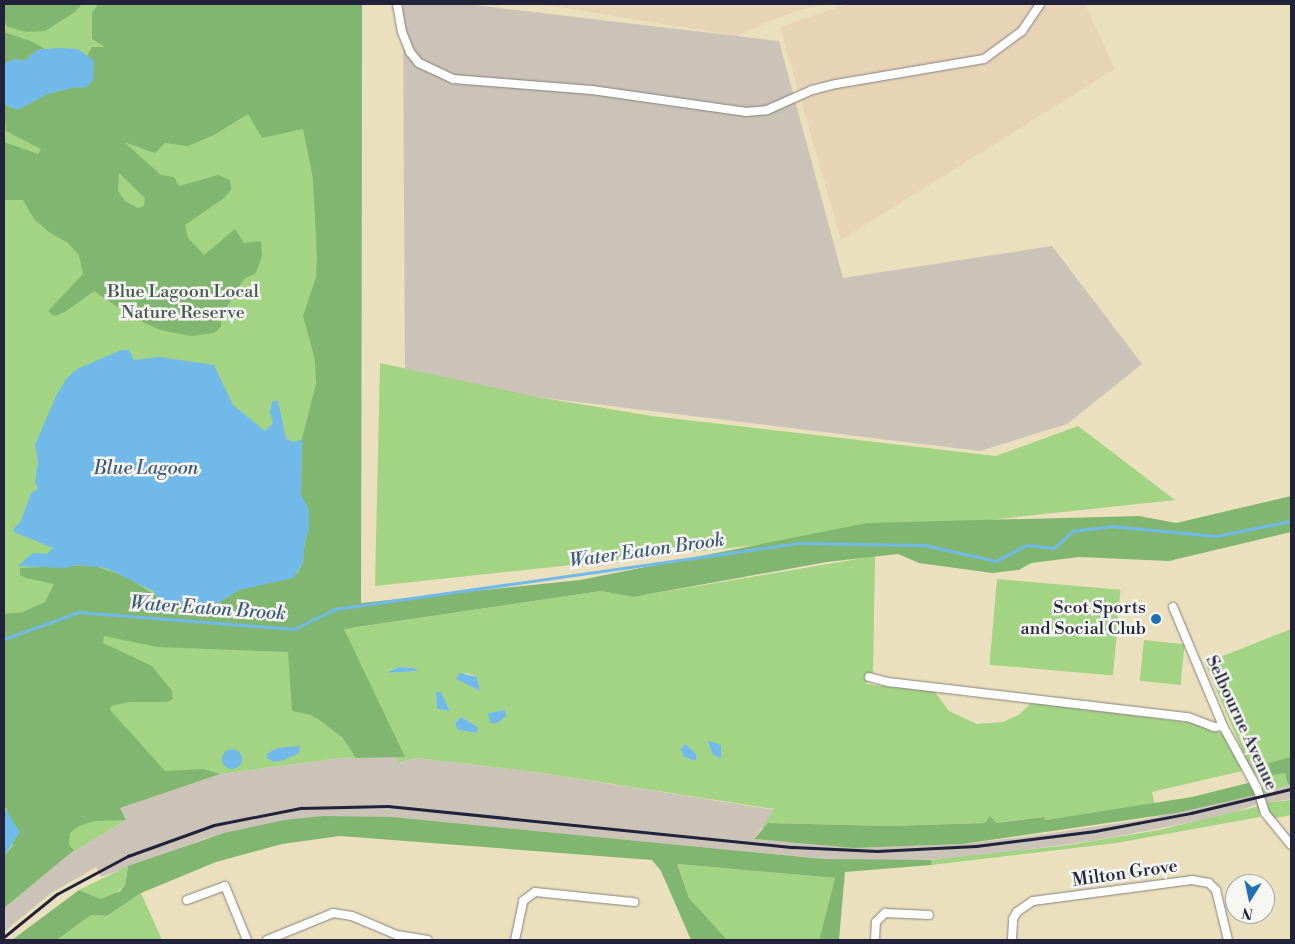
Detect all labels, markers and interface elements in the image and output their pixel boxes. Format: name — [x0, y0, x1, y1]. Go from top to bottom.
park label: Blue Lagoon Local Nature Reserve — [107, 282, 259, 324]
water label: Blue Lagoon — [94, 458, 198, 480]
water label: Water Eaton Brook — [568, 529, 726, 573]
water label: Water Eaton Brook — [129, 592, 287, 626]
place label: Scot Sports and Social Club — [1020, 598, 1146, 640]
marker: Scot Sports and Social Club — [1150, 613, 1162, 625]
street label: Selbourne Avenue — [1200, 652, 1282, 794]
street label: Milton Grove — [1071, 856, 1179, 892]
north arrow — [1225, 874, 1275, 924]
text: N — [1241, 903, 1255, 923]

